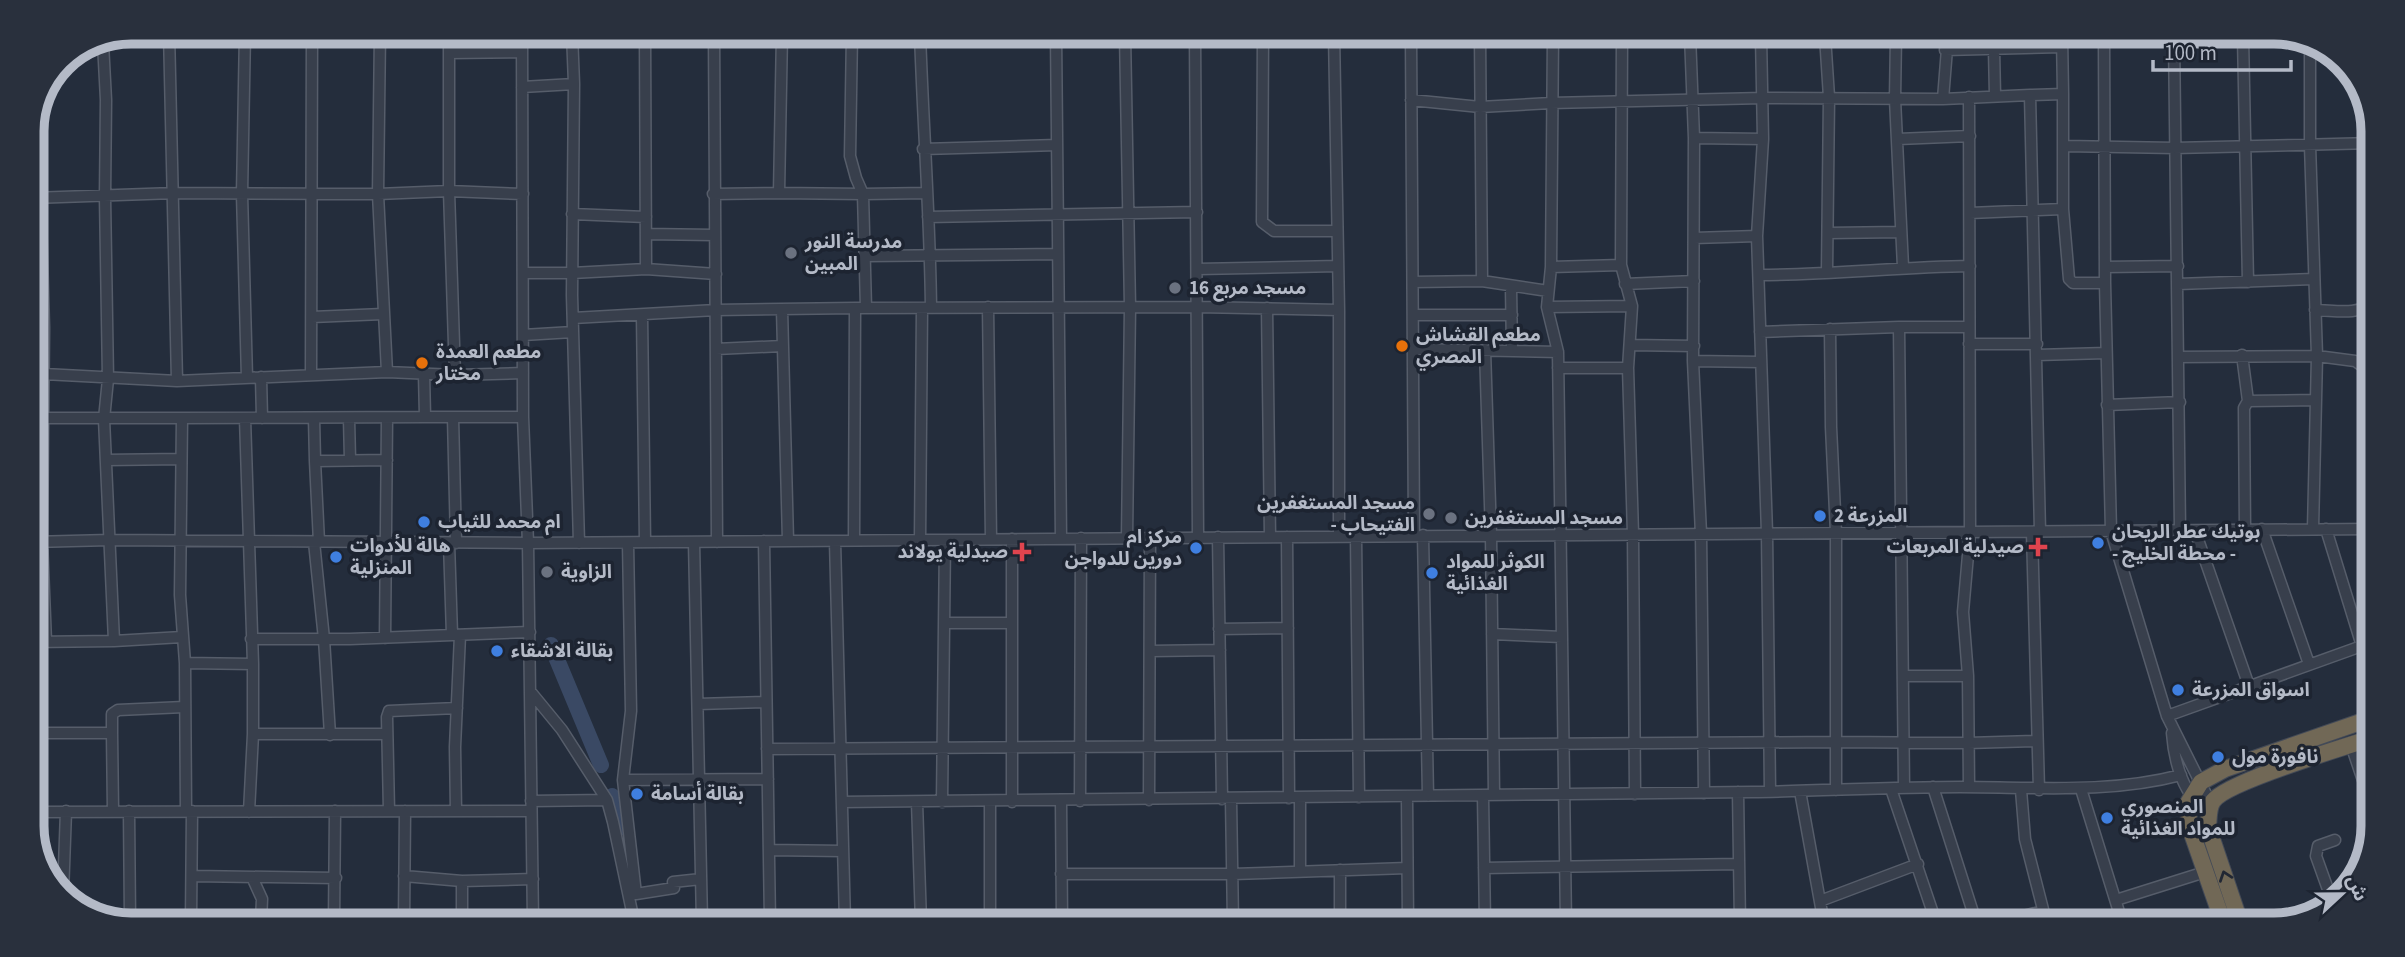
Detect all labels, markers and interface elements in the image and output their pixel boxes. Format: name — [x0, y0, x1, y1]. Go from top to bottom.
scale bar — [2153, 28, 2291, 72]
text: 100 m — [2164, 38, 2217, 68]
place label: مدرسة النور المبين — [804, 229, 902, 278]
marker: مدرسة النور المبين — [783, 245, 799, 261]
place label: مسجد مربع 16 — [1189, 275, 1306, 302]
marker: مسجد مربع 16 — [1167, 280, 1183, 296]
place label: مطعم القشاش المصري — [1416, 322, 1541, 371]
marker: مطعم القشاش المصري — [1394, 338, 1410, 354]
place label: مطعم العمدة مختار — [435, 339, 541, 388]
marker: مطعم العمدة مختار — [414, 355, 430, 371]
place label: مسجد المستغفرين - الفتيحاب — [1257, 490, 1415, 539]
place label: المزرعة 2 — [1834, 503, 1908, 530]
place label: مسجد المستغفرين — [1465, 505, 1623, 532]
marker: مسجد المستغفرين - الفتيحاب — [1421, 506, 1437, 522]
marker: المزرعة 2 — [1812, 508, 1828, 524]
place label: ام محمد للثياب — [438, 509, 561, 536]
marker: مسجد المستغفرين — [1443, 510, 1459, 526]
marker: ام محمد للثياب — [416, 514, 432, 530]
place label: بوتيك عطر الريحان - محطة الخليج - — [2112, 519, 2260, 568]
place label: مركز ام دورين للدواجن — [1065, 524, 1182, 573]
place label: هالة للأدوات المنزلية — [350, 533, 451, 582]
place label: صيدلية المربعات — [1886, 534, 2024, 561]
marker: بوتيك عطر الريحان - محطة الخليج - — [2090, 535, 2106, 551]
place label: صيدلية يولاند — [897, 539, 1008, 566]
marker: صيدلية المربعات — [2030, 539, 2046, 555]
marker: مركز ام دورين للدواجن — [1188, 540, 1204, 556]
marker: صيدلية يولاند — [1014, 544, 1030, 560]
marker: هالة للأدوات المنزلية — [328, 549, 344, 565]
place label: الكوثر للمواد الغذائية — [1446, 549, 1545, 598]
place label: الزاوية — [561, 559, 612, 586]
marker: الزاوية — [539, 564, 555, 580]
marker: الكوثر للمواد الغذائية — [1424, 565, 1440, 581]
place label: بقالة الاشقاء — [511, 638, 613, 665]
marker: بقالة الاشقاء — [489, 643, 505, 659]
place label: اسواق المزرعة — [2192, 677, 2310, 704]
marker: اسواق المزرعة — [2170, 682, 2186, 698]
place label: نافورة مول — [2232, 744, 2318, 771]
marker: نافورة مول — [2210, 749, 2226, 765]
place label: بقالة أسامة — [651, 780, 744, 808]
marker: بقالة أسامة — [629, 786, 645, 802]
place label: المنصوري للمواد الغذائية — [2121, 794, 2236, 843]
marker: المنصوري للمواد الغذائية — [2099, 810, 2115, 826]
north arrow — [2307, 859, 2377, 929]
one-way arrow — [2219, 871, 2233, 883]
text: ش — [2339, 871, 2374, 905]

